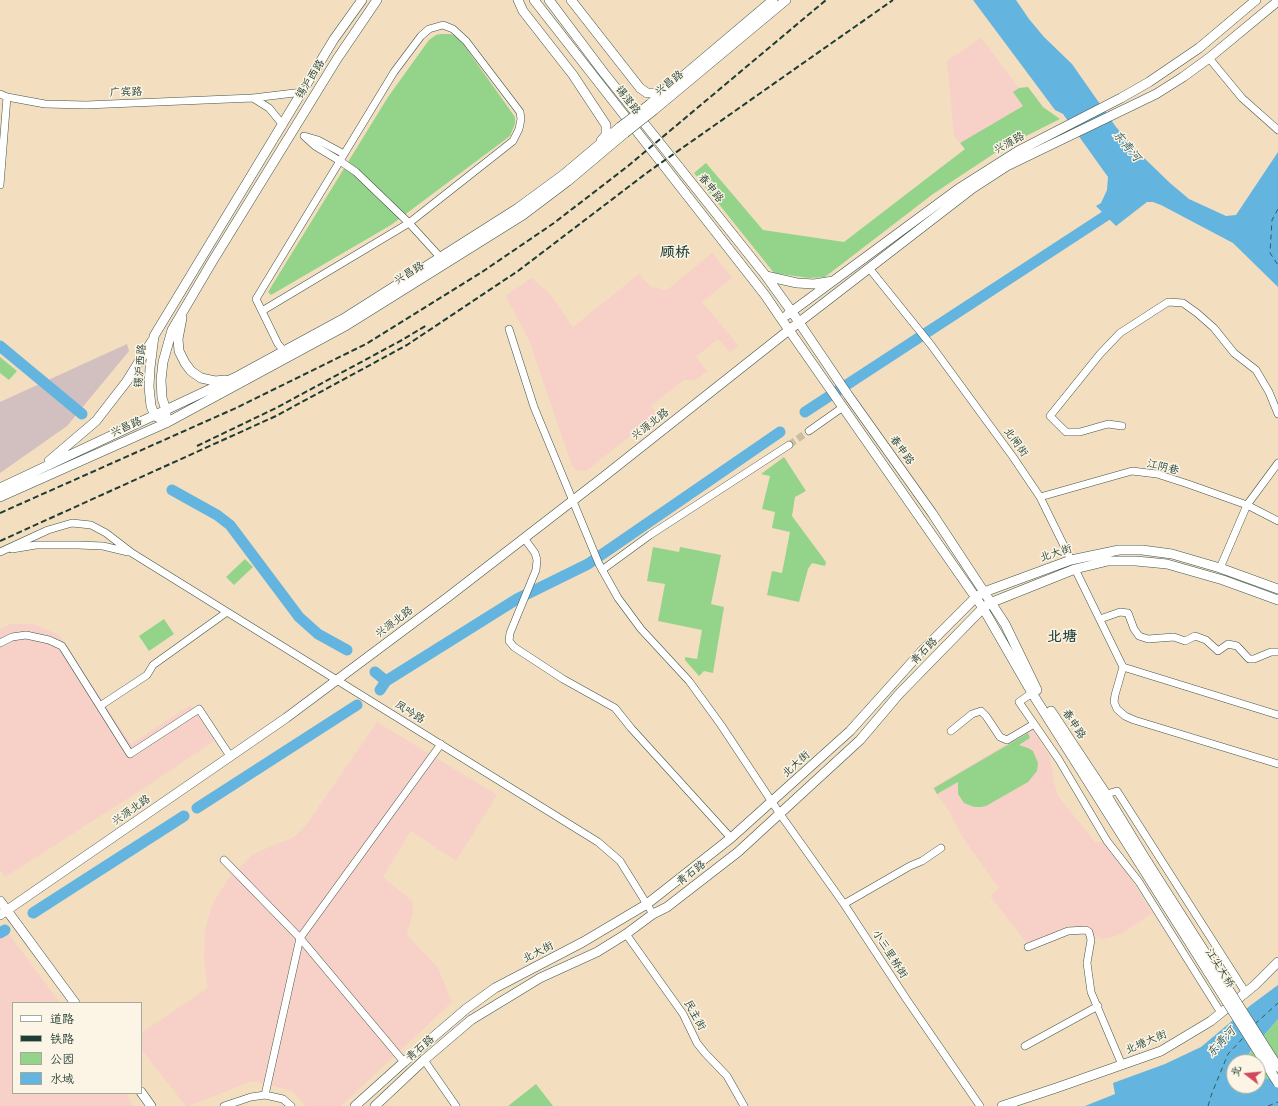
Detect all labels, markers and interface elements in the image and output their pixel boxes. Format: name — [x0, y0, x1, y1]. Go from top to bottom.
street label: 锡沪西路 — [293, 57, 327, 101]
street label: 兴昌路 — [652, 67, 686, 99]
street label: 锡澄路 — [613, 83, 643, 117]
street label: 广宾路 — [109, 85, 143, 99]
water label: 东青河 — [1110, 128, 1144, 164]
street label: 兴源路 — [991, 129, 1027, 157]
street label: 春申路 — [695, 171, 727, 205]
district label: 顾桥 — [660, 243, 690, 261]
street label: 兴昌路 — [392, 259, 426, 287]
street label: 锡沪西路 — [132, 344, 148, 388]
street label: 兴源北路 — [629, 405, 671, 443]
street label: 兴昌路 — [108, 414, 144, 440]
street label: 北闸街 — [1001, 425, 1031, 459]
street label: 春申路 — [887, 433, 917, 467]
street label: 江阴巷 — [1145, 457, 1181, 477]
street label: 北大街 — [1038, 542, 1074, 564]
street label: 兴源北路 — [372, 603, 416, 641]
district label: 北塘 — [1047, 627, 1077, 645]
street label: 青石路 — [908, 635, 940, 667]
street label: 凤吟路 — [393, 698, 427, 726]
street label: 春申路 — [1059, 707, 1089, 741]
street label: 北大街 — [779, 748, 813, 780]
street label: 兴源北路 — [109, 792, 153, 828]
street label: 青石路 — [674, 858, 708, 888]
street label: 小三里桥街 — [869, 927, 911, 981]
street label: 北大街 — [520, 939, 556, 965]
street label: 江尖大桥 — [1203, 946, 1237, 990]
street label: 民主街 — [681, 997, 709, 1033]
legend — [12, 1002, 142, 1094]
text: 道路 — [50, 1010, 74, 1026]
water label: 东青河 — [1203, 1024, 1239, 1060]
street label: 北塘大街 — [1123, 1027, 1169, 1057]
text: 铁路 — [50, 1030, 74, 1046]
street label: 青石路 — [403, 1032, 437, 1064]
text: 公园 — [50, 1050, 74, 1066]
north arrow — [1226, 1054, 1266, 1094]
text: 北 — [1226, 1063, 1244, 1078]
text: 水域 — [50, 1070, 74, 1086]

